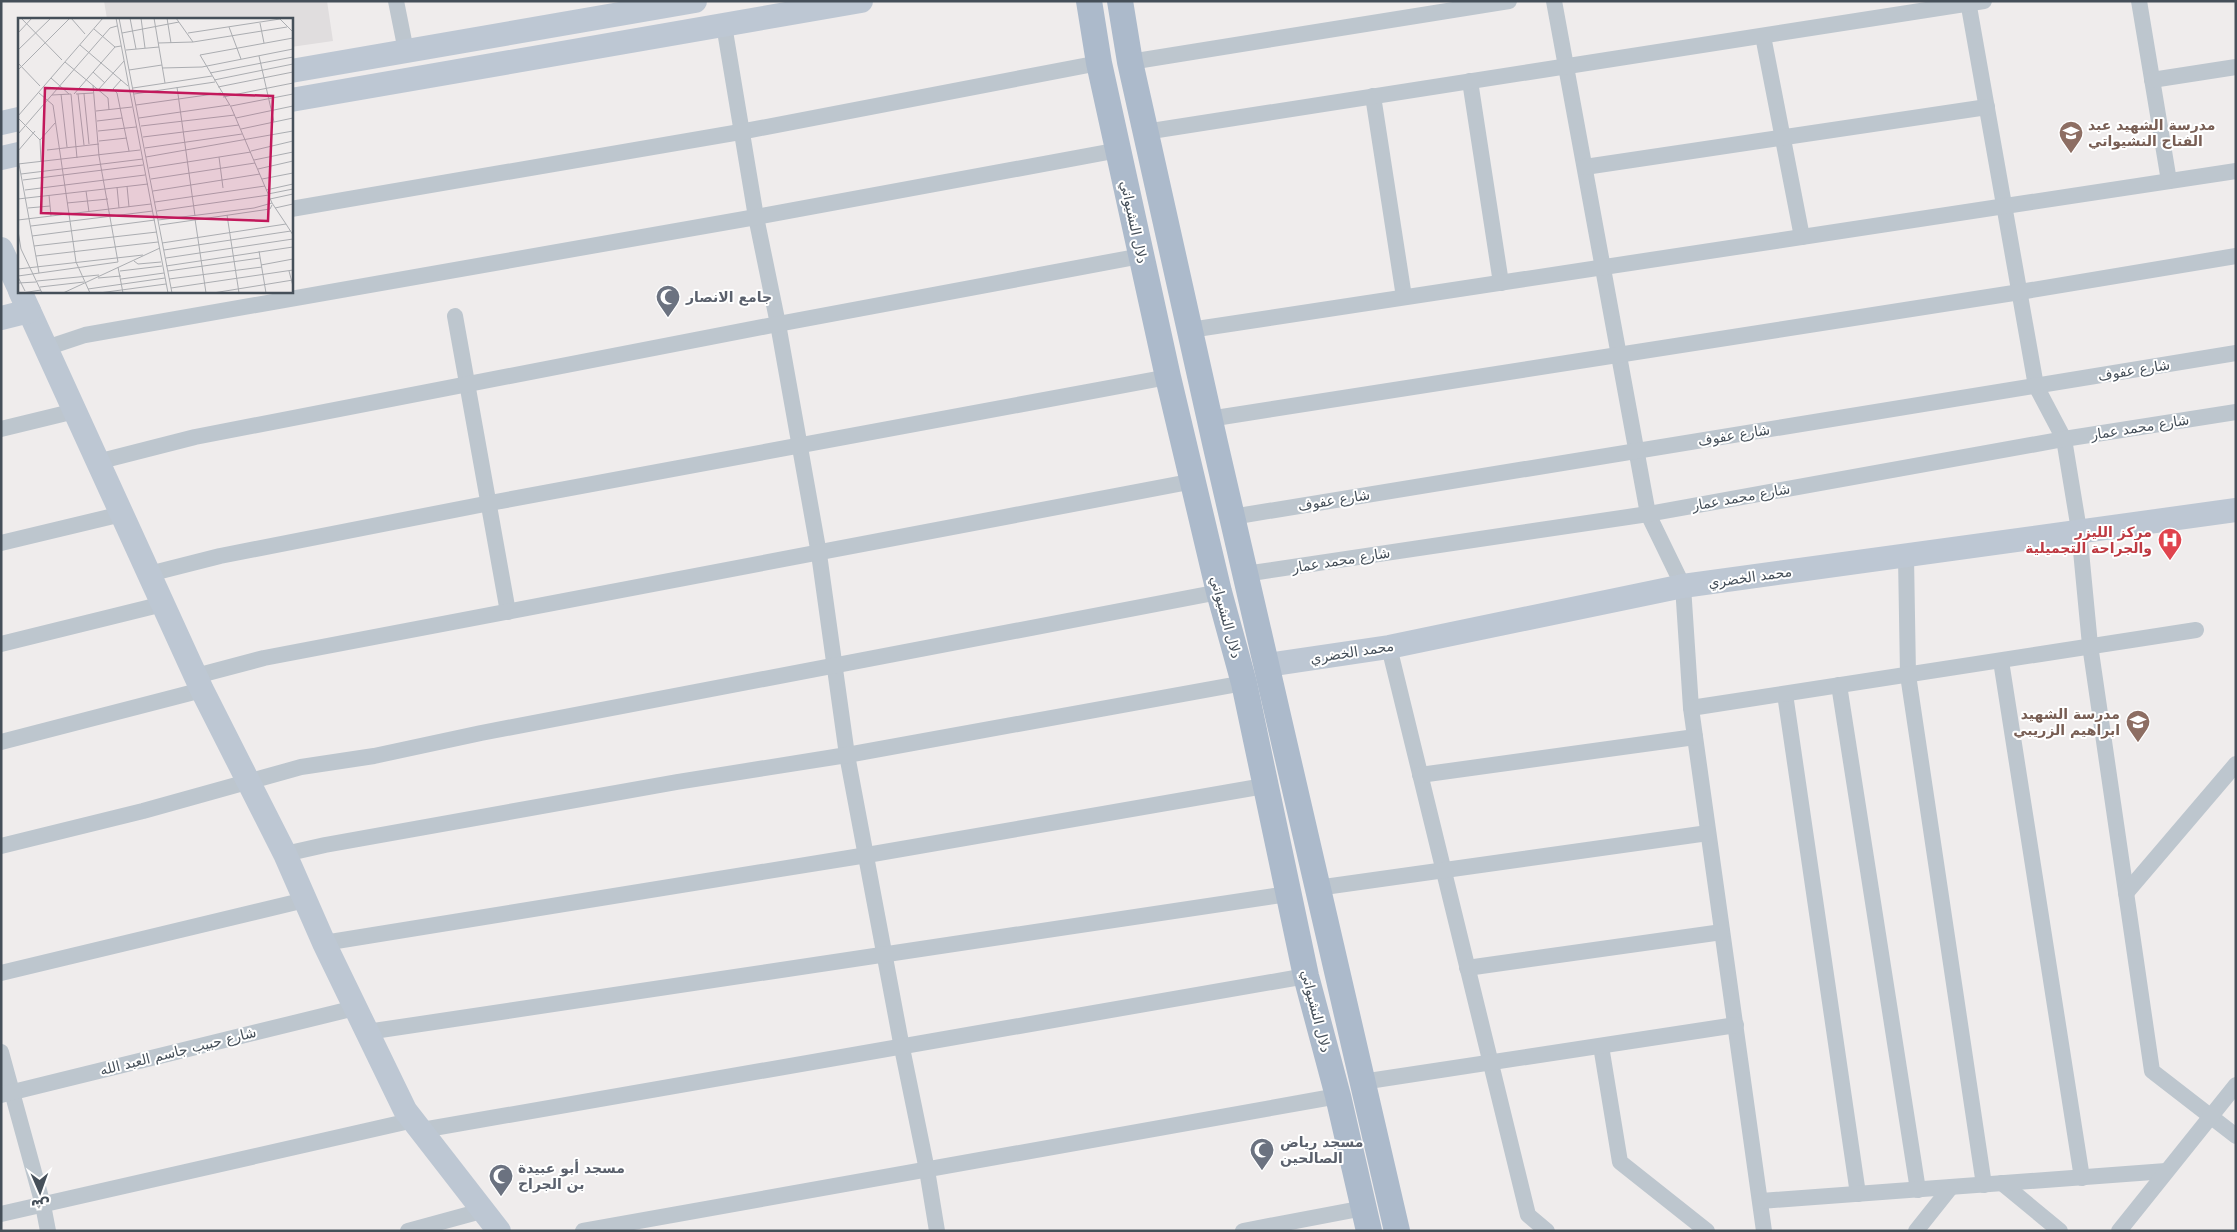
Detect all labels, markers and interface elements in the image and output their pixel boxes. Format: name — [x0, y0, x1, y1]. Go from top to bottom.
inset map — [18, 18, 292, 292]
place label: مدرسة الشهيد عبد الفتاح النشيواتي — [2088, 117, 2216, 150]
school or university icon: مدرسة الشهيد عبد الفتاح النشيواتي — [2058, 120, 2084, 154]
street label: دلال النشيواتي — [1116, 179, 1151, 265]
mosque icon: جامع الانصار — [655, 284, 681, 318]
place label: جامع الانصار — [685, 289, 772, 306]
street label: شارع عفوف — [2097, 356, 2171, 385]
street label: شارع محمد عمار — [2089, 411, 2191, 444]
street label: شارع عفوف — [1697, 421, 1771, 450]
street label: شارع محمد عمار — [1690, 480, 1792, 515]
street label: شارع عفوف — [1297, 486, 1371, 515]
place label: مركز الليزر والجراحة التجميلية — [2025, 524, 2152, 557]
hospital icon: مركز الليزر والجراحة التجميلية — [2157, 527, 2183, 561]
street label: شارع محمد عمار — [1290, 544, 1392, 577]
street label: محمد الخضري — [1707, 563, 1793, 592]
street label: دلال النشيواتي — [1206, 574, 1245, 660]
street label: محمد الخضري — [1309, 637, 1395, 667]
place label: مدرسة الشهيد ابراهيم الزريبي — [2013, 706, 2120, 739]
school or university icon: مدرسة الشهيد ابراهيم الزريبي — [2125, 709, 2151, 743]
street label: دلال النشيواتي — [1297, 968, 1334, 1054]
street label: شارع حبيب جاسم العبد الله — [98, 1024, 258, 1079]
place label: مسجد رياض الصالحين — [1280, 1134, 1363, 1167]
mosque icon: مسجد رياض الصالحين — [1249, 1137, 1275, 1171]
place label: مسجد أبو عبيدة بن الجراح — [518, 1159, 625, 1193]
mosque icon: مسجد أبو عبيدة بن الجراح — [488, 1163, 514, 1197]
north arrow — [15, 1167, 65, 1217]
text: ش — [31, 1197, 50, 1213]

